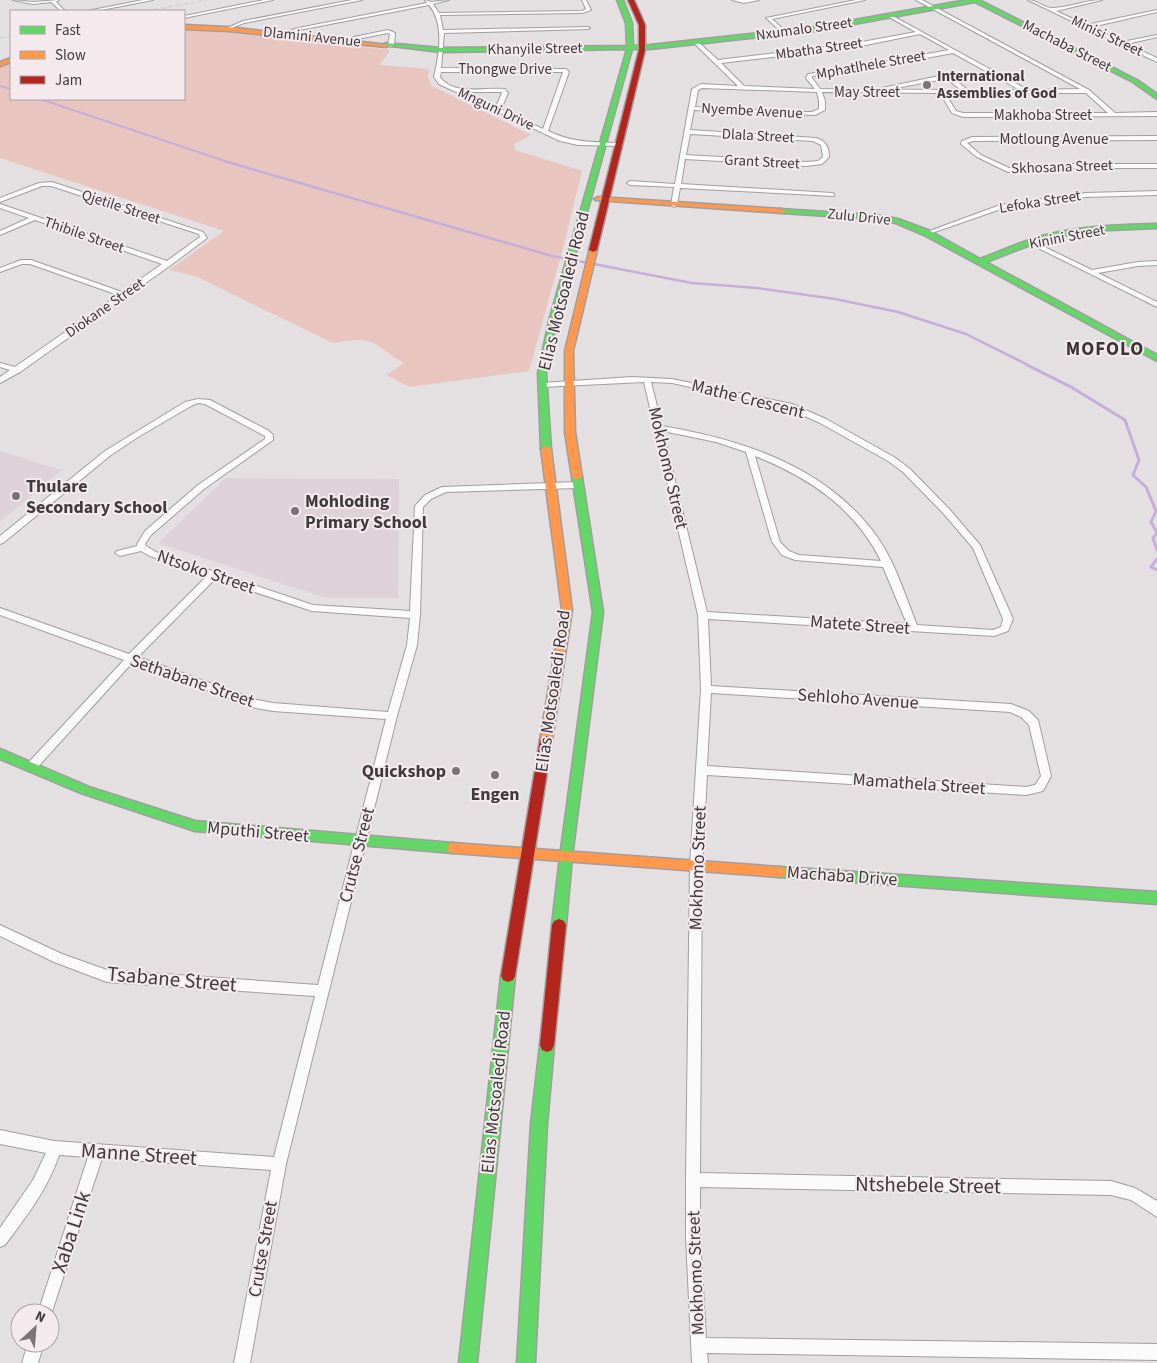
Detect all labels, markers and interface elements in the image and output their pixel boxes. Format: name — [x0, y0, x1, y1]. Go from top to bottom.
legend — [10, 10, 185, 100]
street label: Minisi Street — [1068, 10, 1146, 62]
street label: Nxumalo Street — [754, 12, 854, 46]
street label: Machaba Street — [1019, 15, 1115, 77]
text: Fast — [55, 20, 81, 41]
street label: Dlamini Avenue — [262, 21, 362, 53]
street label: Mbatha Street — [774, 32, 864, 66]
street label: Khanyile Street — [487, 38, 583, 60]
text: Slow — [55, 45, 86, 66]
street label: Mphatlhele Street — [814, 45, 928, 85]
street label: Thongwe Drive — [458, 59, 552, 80]
place label: International Assemblies of God — [936, 66, 1057, 104]
text: Jam — [55, 70, 82, 91]
marker: International Assemblies of God — [921, 79, 933, 91]
street label: Mnguni Drive — [454, 82, 538, 136]
street label: May Street — [834, 82, 900, 103]
street label: Nyembe Avenue — [701, 98, 803, 124]
street label: Makhoba Street — [994, 105, 1092, 126]
street label: Dlala Street — [721, 124, 795, 148]
street label: Motloung Avenue — [1000, 129, 1108, 150]
street label: Grant Street — [724, 150, 800, 174]
street label: Skhosana Street — [1011, 155, 1113, 179]
street label: Qjetile Street — [79, 184, 163, 230]
street label: Lefoka Street — [998, 185, 1082, 219]
street label: Zulu Drive — [826, 203, 892, 231]
street label: Elias Motsoaledi Road — [532, 209, 596, 373]
street label: Thibile Street — [41, 211, 127, 259]
street label: Kinini Street — [1027, 219, 1107, 255]
street label: Diokane Street — [61, 273, 149, 343]
district label: MOFOLO — [1066, 336, 1144, 363]
street label: Mathe Crescent — [689, 373, 807, 425]
street label: Mokhomo Street — [642, 404, 694, 532]
place label: Thulare Secondary School — [26, 474, 167, 520]
place label: Mohloding Primary School — [305, 489, 427, 535]
marker: Thulare Secondary School — [10, 490, 22, 502]
marker: Mohloding Primary School — [289, 505, 301, 517]
street label: Ntsoko Street — [154, 544, 258, 600]
street label: Elias Motsoaledi Road — [529, 608, 577, 774]
street label: Matete Street — [809, 609, 911, 641]
street label: Sethabane Street — [127, 648, 257, 714]
street label: Sehloho Avenue — [797, 682, 919, 716]
place label: Quickshop — [362, 759, 446, 784]
marker: Quickshop — [450, 765, 462, 777]
street label: Mamathela Street — [852, 767, 986, 801]
marker: Engen — [489, 769, 501, 781]
place label: Engen — [470, 782, 520, 807]
street label: Crutse Street — [333, 805, 381, 905]
street label: Mokhomo Street — [683, 805, 713, 931]
street label: Mputhi Street — [206, 815, 310, 849]
street label: Machaba Drive — [786, 860, 898, 892]
street label: Tsabane Street — [106, 958, 238, 1000]
street label: Elias Motsoaledi Road — [475, 1009, 517, 1175]
street label: Manne Street — [80, 1135, 198, 1173]
street label: Ntshebele Street — [855, 1169, 1001, 1201]
street label: Xaba Link — [44, 1187, 99, 1277]
street label: Crutse Street — [242, 1199, 284, 1299]
street label: Mokhomo Street — [681, 1210, 711, 1336]
north arrow — [10, 1303, 60, 1353]
text: N — [32, 1306, 49, 1328]

